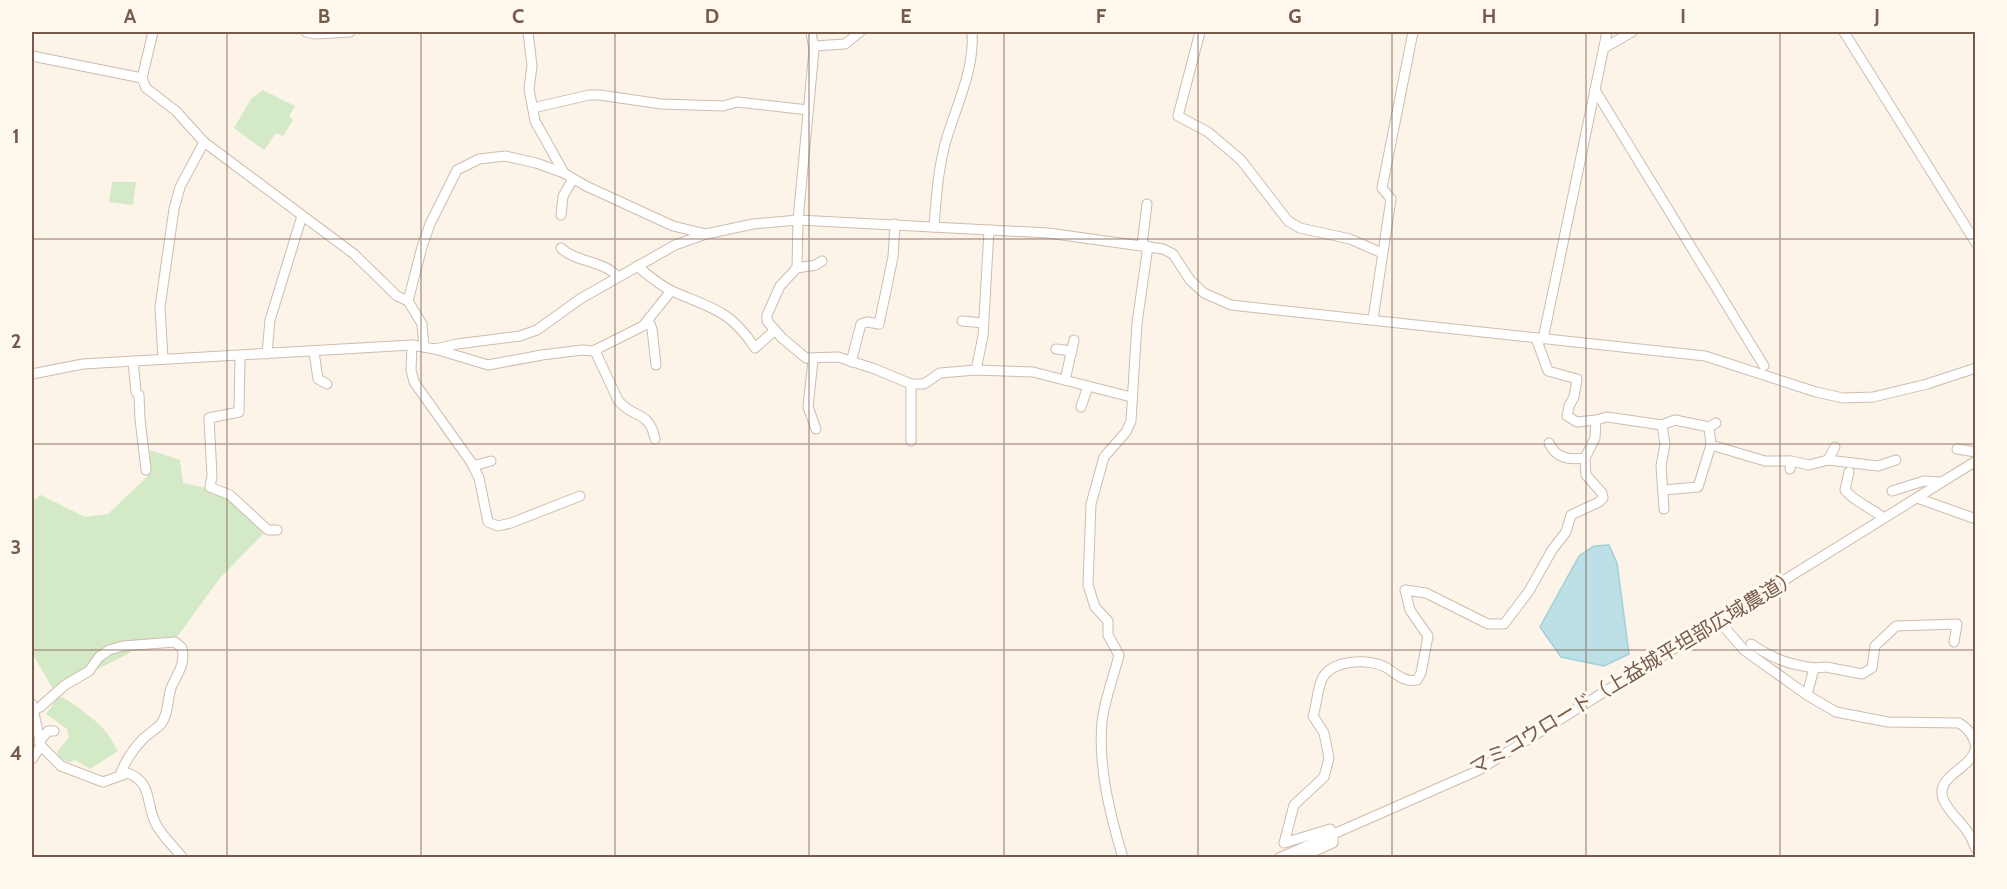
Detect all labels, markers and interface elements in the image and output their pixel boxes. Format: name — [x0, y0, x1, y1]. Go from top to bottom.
text: A — [124, 4, 137, 28]
text: B — [318, 4, 330, 28]
text: C — [512, 4, 524, 28]
text: D — [705, 4, 719, 28]
text: E — [900, 4, 912, 28]
text: F — [1096, 4, 1107, 28]
text: G — [1288, 4, 1302, 28]
text: H — [1482, 4, 1496, 28]
text: I — [1680, 4, 1686, 28]
text: J — [1873, 4, 1880, 28]
text: 1 — [12, 124, 20, 148]
text: 2 — [11, 329, 21, 353]
text: 3 — [11, 535, 21, 559]
street label: マミコウロード（上益城平坦部広域農道） — [1465, 564, 1803, 780]
text: 4 — [10, 741, 22, 765]

